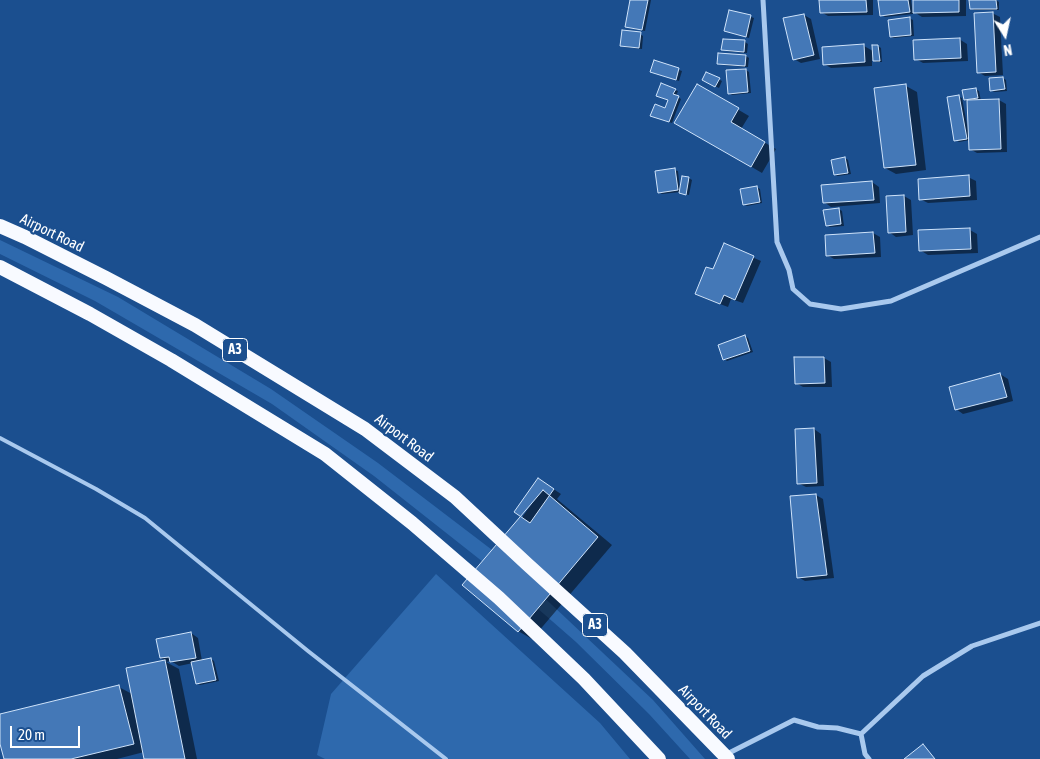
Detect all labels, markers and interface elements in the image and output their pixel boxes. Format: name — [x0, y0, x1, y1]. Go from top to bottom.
north arrow — [980, 10, 1030, 60]
text: N — [1002, 41, 1013, 58]
street label: Airport Road — [17, 210, 87, 256]
road number: A3 — [222, 338, 248, 362]
street label: Airport Road — [371, 410, 437, 466]
road number: A3 — [582, 614, 608, 636]
street label: Airport Road — [675, 681, 735, 743]
scale bar — [12, 716, 82, 748]
text: 20 m — [18, 726, 45, 743]

